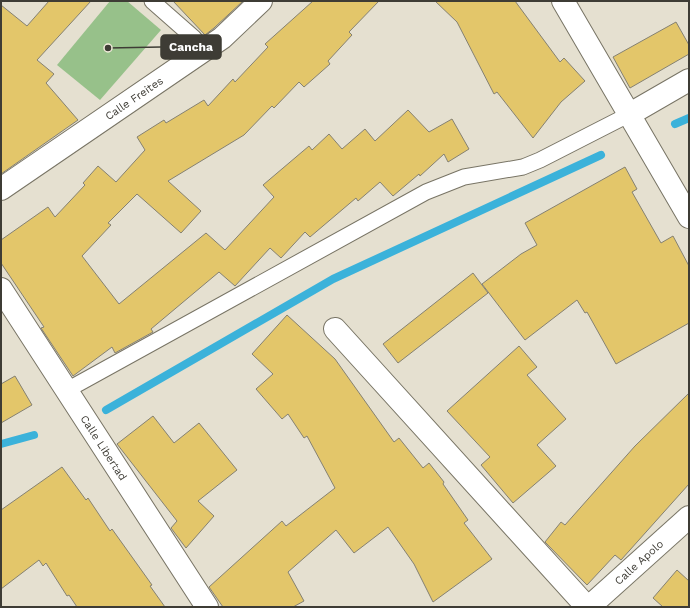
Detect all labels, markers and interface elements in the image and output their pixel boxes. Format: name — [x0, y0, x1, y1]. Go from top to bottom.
callout: Cancha — [161, 35, 221, 59]
text: Cancha — [169, 40, 213, 54]
street label: Calle Freites — [102, 74, 166, 123]
street label: Calle Libertad — [78, 412, 130, 483]
street label: Calle Apolo — [612, 537, 666, 587]

